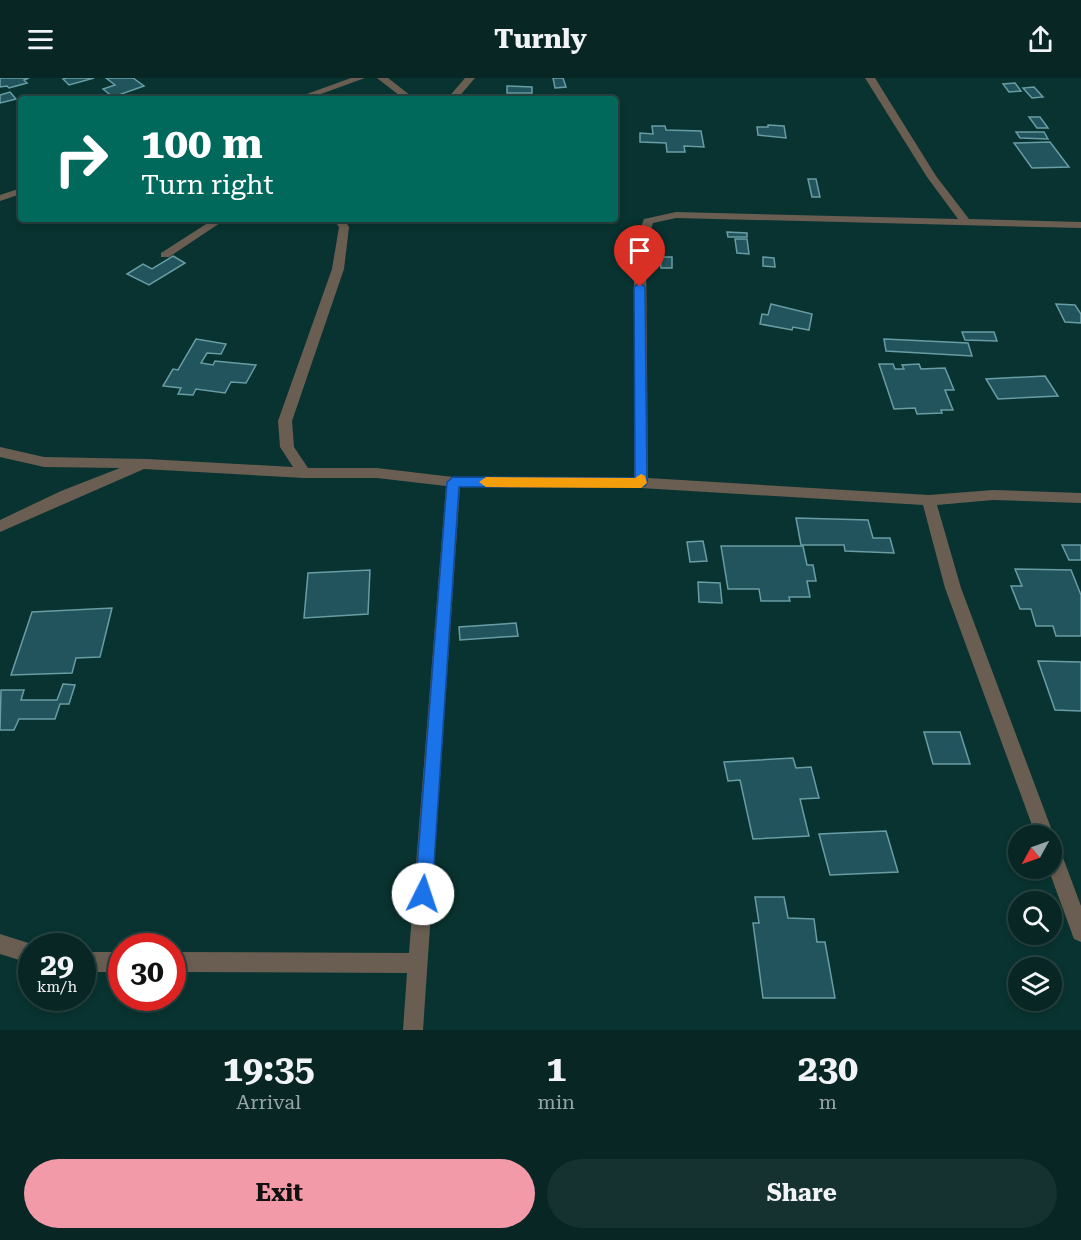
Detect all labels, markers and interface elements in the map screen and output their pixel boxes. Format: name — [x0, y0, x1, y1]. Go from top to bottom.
icon: menu — [24, 23, 57, 56]
text: Turnly — [494, 23, 587, 55]
icon: share — [1024, 23, 1057, 56]
text: 100 m — [141, 119, 263, 168]
icon: right — [42, 120, 120, 198]
text: Turn right — [141, 169, 274, 201]
pin — [614, 225, 665, 287]
icon: arrive — [623, 234, 656, 267]
north arrow — [1008, 825, 1062, 879]
map controls — [1008, 825, 1062, 1011]
position arrow — [391, 862, 455, 926]
button: search — [1008, 891, 1062, 945]
speed limit sign: 30 — [108, 933, 186, 1011]
text: 29 — [40, 947, 74, 982]
button: layers — [1008, 957, 1062, 1011]
text: km/h — [37, 978, 77, 996]
text: 19:35 — [223, 1048, 315, 1090]
text: 1 — [546, 1048, 566, 1090]
text: 230 — [798, 1048, 858, 1090]
text: Arrival — [236, 1090, 301, 1114]
text: min — [537, 1090, 575, 1114]
text: m — [819, 1090, 837, 1114]
button: Exit — [24, 1159, 535, 1228]
button: Share — [547, 1159, 1057, 1228]

